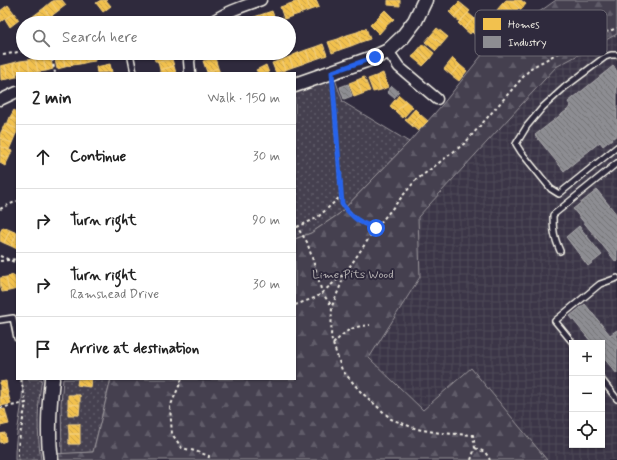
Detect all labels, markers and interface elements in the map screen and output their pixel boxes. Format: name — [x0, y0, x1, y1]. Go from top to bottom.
legend — [475, 10, 607, 56]
search box — [16, 16, 296, 60]
text: Homes — [508, 18, 540, 32]
icon: search — [30, 27, 52, 49]
text: Search here — [62, 28, 138, 48]
text: Industry — [508, 36, 547, 50]
route end — [366, 48, 384, 66]
text: 2 min — [32, 87, 72, 109]
text: Walk · 150 m — [207, 90, 280, 107]
icon: ahead — [32, 146, 54, 168]
text: Continue — [70, 147, 126, 167]
text: 30 m — [253, 148, 280, 165]
icon: right — [32, 210, 54, 232]
text: Turn right — [70, 211, 137, 231]
text: 90 m — [252, 212, 280, 229]
route start — [367, 219, 385, 237]
text: Turn right — [70, 266, 137, 286]
park label: Lime Pits Wood — [312, 267, 394, 283]
icon: right — [32, 274, 54, 296]
text: 30 m — [253, 276, 280, 293]
text: Ramshead Drive — [70, 286, 159, 303]
icon: arrive — [32, 338, 54, 360]
text: Arrive at destination — [70, 339, 199, 359]
map controls — [569, 340, 605, 448]
button: + — [569, 340, 605, 376]
button: − — [569, 376, 605, 412]
button: locate — [569, 412, 605, 448]

